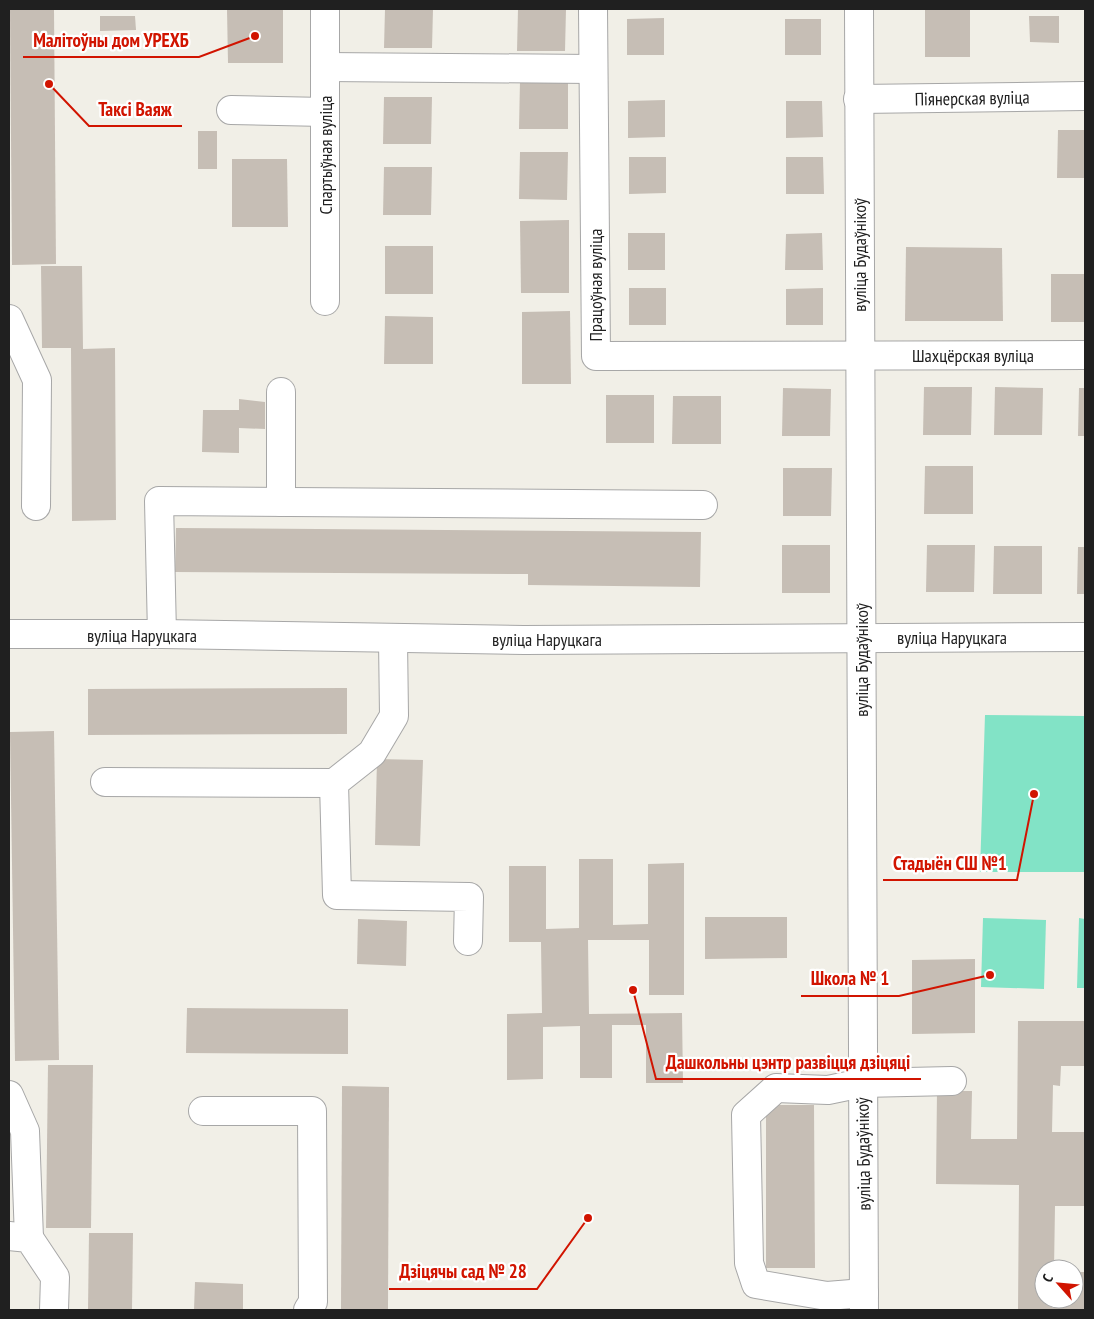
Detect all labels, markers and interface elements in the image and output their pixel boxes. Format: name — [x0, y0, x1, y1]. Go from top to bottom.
callout: Малітоўны дом УРЕХБ — [23, 23, 199, 57]
text: Малітоўны дом УРЕХБ — [33, 28, 189, 52]
street label: Піянерская вуліца — [914, 85, 1030, 111]
callout: Таксі Ваяж — [89, 92, 182, 126]
street label: Спартыўная вуліца — [314, 96, 337, 214]
text: Таксі Ваяж — [98, 97, 173, 121]
street label: вуліца Будаўнікоў — [848, 198, 871, 312]
street label: Працоўная вуліца — [584, 229, 607, 341]
street label: Шахцёрская вуліца — [912, 344, 1034, 367]
street label: вуліца Будаўнікоў — [850, 603, 873, 717]
street label: вуліца Наруцкага — [87, 624, 197, 647]
street label: вуліца Наруцкага — [897, 626, 1007, 649]
street label: вуліца Наруцкага — [492, 628, 602, 651]
callout: Стадыён СШ №1 — [883, 846, 1017, 880]
text: Стадыён СШ №1 — [893, 851, 1007, 875]
callout: Школа № 1 — [801, 962, 899, 996]
text: Школа № 1 — [811, 966, 889, 990]
callout: Дашкольны цэнтр развіцця дзіцяці — [656, 1045, 921, 1079]
text: Дашкольны цэнтр развіцця дзіцяці — [666, 1050, 910, 1074]
street label: вуліца Будаўнікоў — [851, 1097, 875, 1211]
callout: Дзіцячы сад № 28 — [389, 1255, 537, 1289]
text: Дзіцячы сад № 28 — [399, 1259, 527, 1283]
north arrow — [1034, 1259, 1084, 1309]
text: С — [1038, 1271, 1057, 1285]

